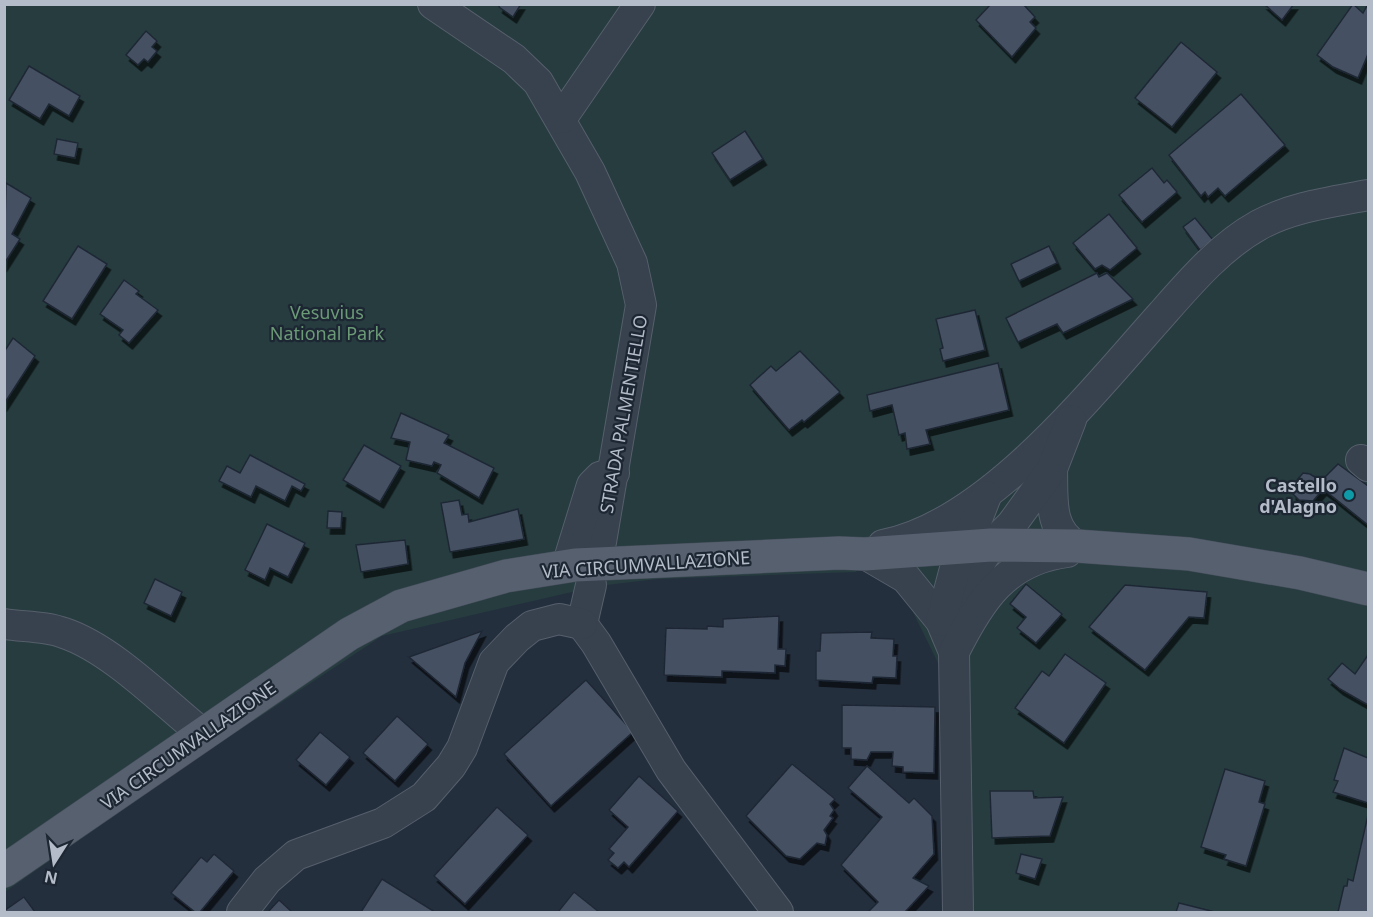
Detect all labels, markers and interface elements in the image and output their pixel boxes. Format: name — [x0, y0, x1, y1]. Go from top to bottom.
park label: Vesuvius National Park — [270, 300, 385, 345]
street label: STRADA PALMENTIELLO — [594, 313, 652, 515]
place label: Castello d'Alagno — [1259, 473, 1337, 518]
marker: Castello d'Alagno — [1342, 488, 1356, 502]
street label: VIA CIRCUMVALLAZIONE — [541, 545, 751, 583]
street label: VIA CIRCUMVALLAZIONE — [96, 675, 280, 815]
north arrow — [24, 833, 84, 893]
text: N — [42, 866, 60, 890]

